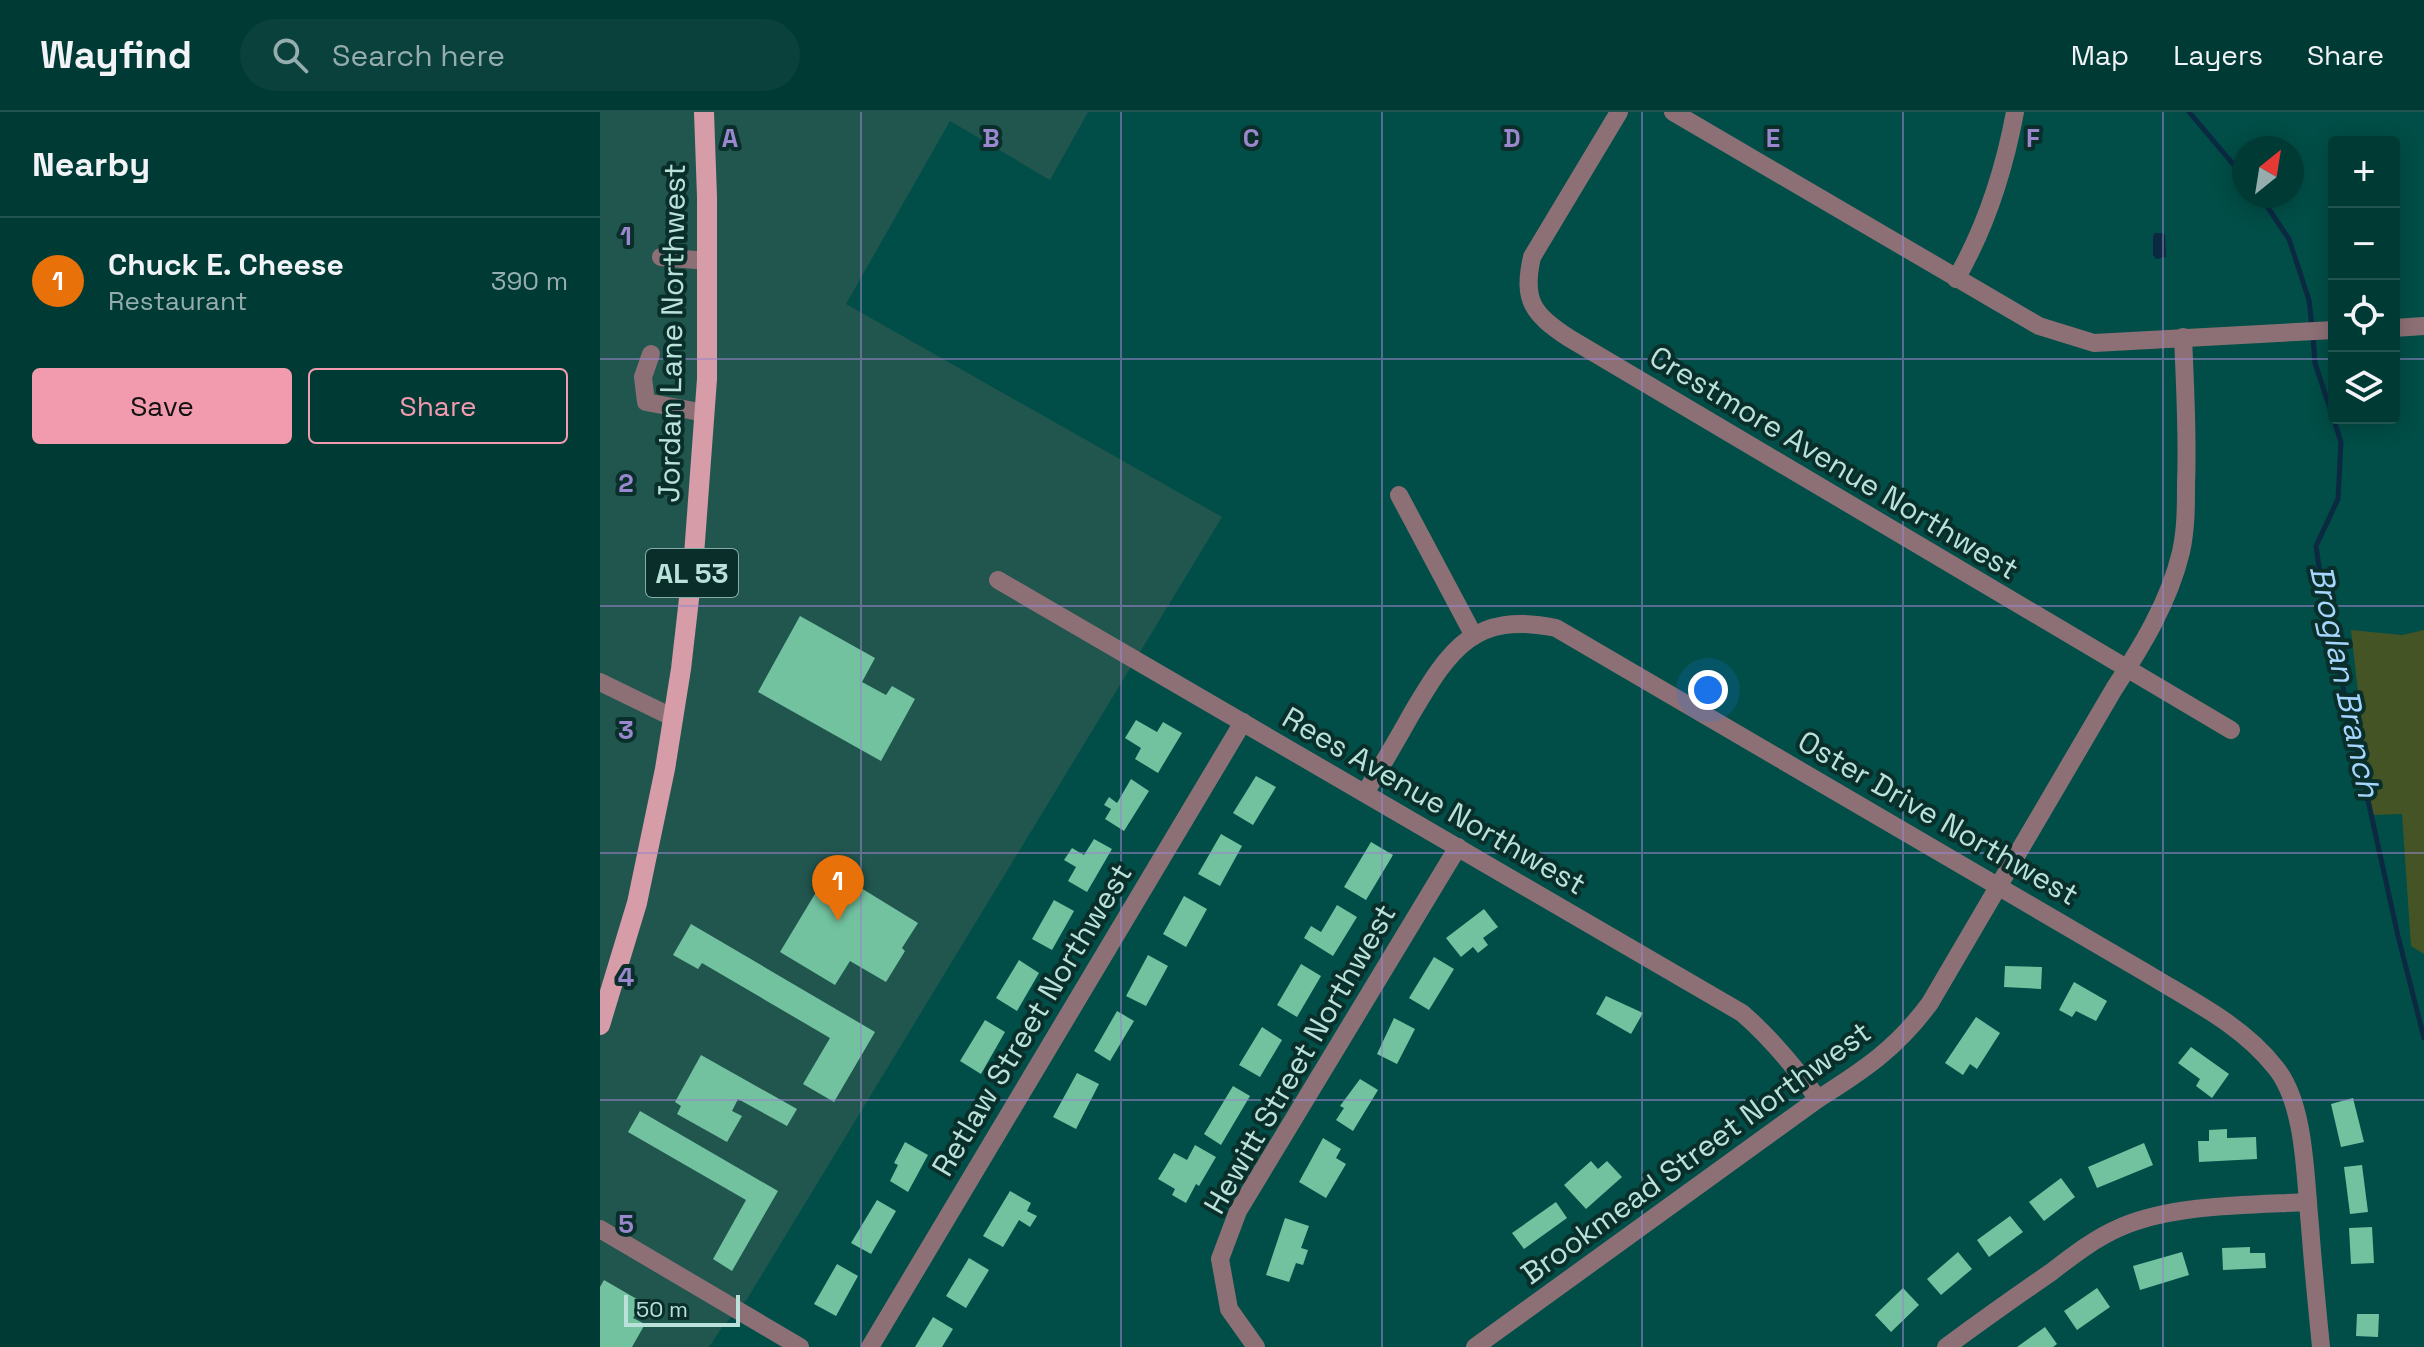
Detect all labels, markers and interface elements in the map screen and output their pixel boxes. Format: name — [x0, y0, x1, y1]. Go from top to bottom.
search box — [240, 19, 800, 91]
text: Wayfind — [40, 31, 192, 79]
icon: search — [268, 33, 312, 77]
text: Search here — [332, 36, 505, 75]
text: Map — [2071, 37, 2129, 73]
text: Layers — [2173, 37, 2263, 73]
text: Share — [2307, 37, 2384, 73]
text: A — [722, 121, 739, 155]
text: B — [982, 121, 1000, 155]
text: C — [1243, 121, 1259, 155]
text: D — [1503, 121, 1521, 155]
text: E — [1766, 121, 1780, 155]
text: F — [2026, 121, 2040, 155]
north arrow — [2232, 136, 2304, 208]
map controls — [2328, 136, 2400, 424]
button: + — [2328, 136, 2400, 208]
text: Nearby — [32, 143, 150, 186]
street label: Jordan Lane Northwest — [649, 163, 694, 503]
button: − — [2328, 208, 2400, 280]
text: 1 — [620, 219, 632, 253]
text: Chuck E. Cheese — [108, 245, 344, 284]
text: 1 — [52, 264, 64, 298]
text: 390 m — [491, 264, 568, 298]
button: locate — [2328, 280, 2400, 352]
text: Restaurant — [108, 284, 247, 318]
street label: Crestmore Avenue Northwest — [1643, 337, 2026, 588]
button: layers — [2328, 352, 2400, 424]
button: Save — [32, 368, 292, 444]
button: Share — [308, 368, 568, 444]
text: 2 — [618, 466, 634, 500]
road number: AL 53 — [646, 549, 738, 597]
water label: Broglan Branch — [2301, 561, 2389, 802]
your location — [1688, 670, 1728, 710]
street label: Rees Avenue Northwest — [1276, 698, 1593, 903]
text: 3 — [618, 713, 634, 747]
street label: Oster Drive Northwest — [1791, 721, 2086, 914]
pin: 1 — [812, 855, 864, 921]
street label: Retlaw Street Northwest — [923, 856, 1140, 1183]
street label: Hewitt Street Northwest — [1195, 897, 1404, 1221]
text: 4 — [618, 960, 634, 994]
street label: Brookmead Street Northwest — [1513, 1012, 1878, 1293]
text: 5 — [618, 1207, 634, 1241]
scale bar — [624, 1291, 740, 1327]
text: 50 m — [636, 1295, 688, 1323]

